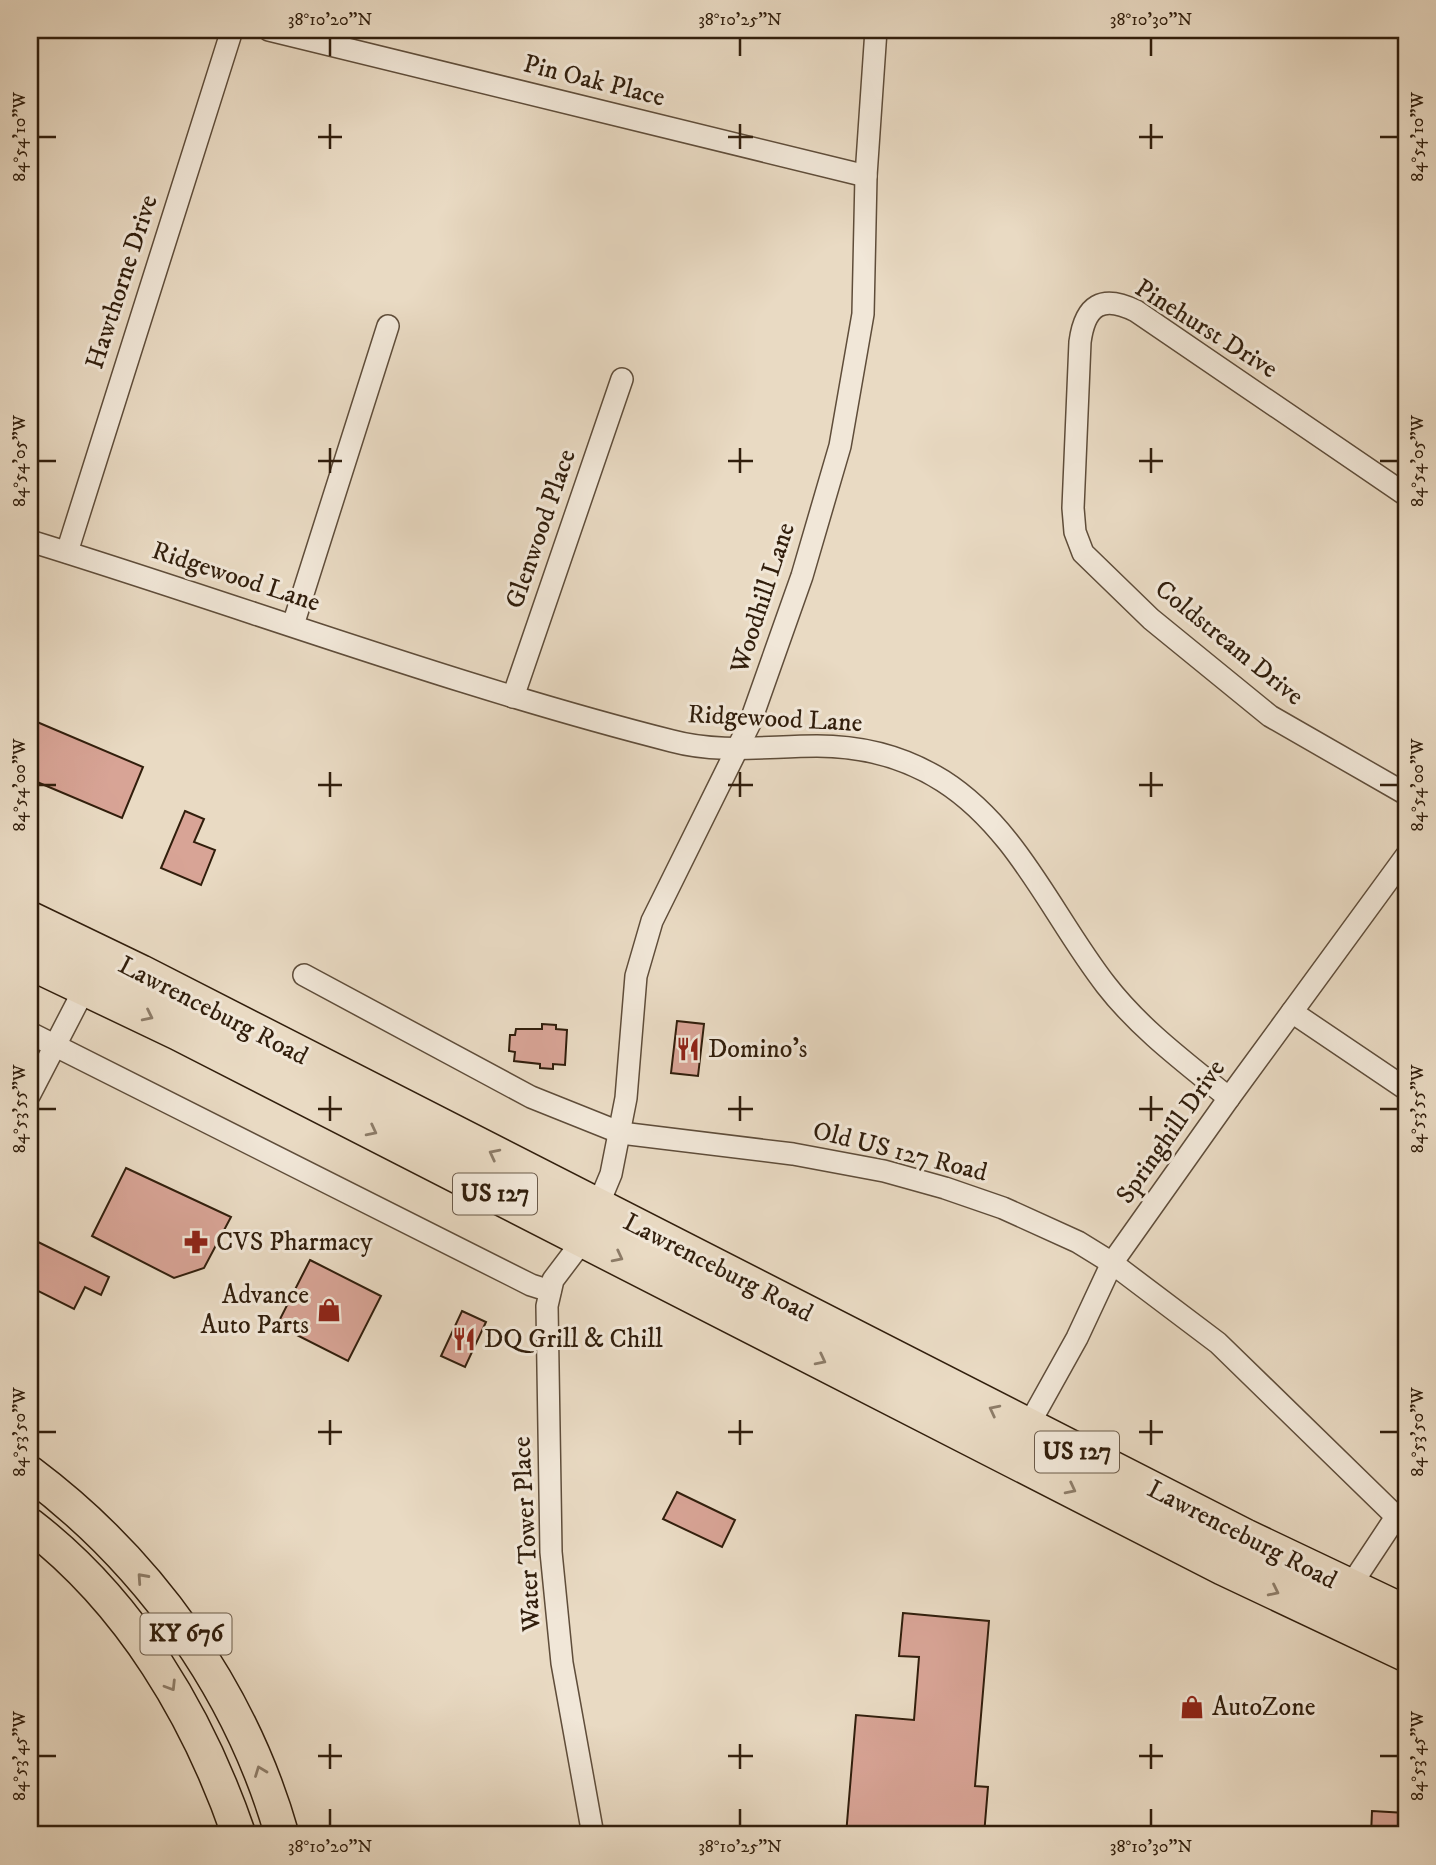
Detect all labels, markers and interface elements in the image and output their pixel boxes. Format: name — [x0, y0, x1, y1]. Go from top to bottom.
text: 38°10'20"N — [288, 9, 373, 31]
text: 38°10'25"N — [698, 9, 782, 31]
text: 38°10'30"N — [1110, 9, 1192, 31]
street label: Pin Oak Place — [520, 47, 668, 115]
text: 84°54'10"W — [9, 92, 31, 182]
text: 84°54'10"W — [1407, 92, 1429, 182]
street label: Hawthorne Drive — [78, 191, 166, 373]
street label: Pinehurst Drive — [1128, 272, 1284, 386]
text: 84°54'05"W — [9, 414, 31, 507]
text: 84°54'05"W — [1407, 414, 1429, 507]
street label: Glenwood Place — [498, 445, 584, 613]
street label: Woodhill Lane — [723, 519, 803, 678]
street label: Ridgewood Lane — [148, 534, 324, 620]
street label: Coldstream Drive — [1148, 573, 1310, 713]
street label: Ridgewood Lane — [687, 698, 863, 740]
text: 84°54'00"W — [9, 738, 31, 831]
text: 84°54'00"W — [1407, 738, 1429, 831]
street label: Lawrenceburg Road — [113, 949, 313, 1073]
one-way arrow — [141, 1008, 153, 1022]
place label: Domino's — [708, 1033, 807, 1066]
restaurant icon: Domino's — [674, 1035, 702, 1063]
street label: Springhill Drive — [1109, 1053, 1233, 1211]
text: 84°53'55"W — [9, 1064, 31, 1153]
text: 84°53'55"W — [1407, 1064, 1429, 1153]
street label: Old US 127 Road — [809, 1114, 991, 1190]
one-way arrow — [365, 1122, 377, 1136]
one-way arrow — [489, 1149, 501, 1163]
road number: US 127 — [453, 1174, 537, 1214]
street label: Lawrenceburg Road — [618, 1206, 818, 1330]
place label: CVS Pharmacy — [216, 1226, 373, 1259]
pharmacy icon: CVS Pharmacy — [182, 1228, 210, 1256]
one-way arrow — [611, 1248, 623, 1262]
place label: Advance Auto Parts — [201, 1279, 309, 1342]
shop icon: Advance Auto Parts — [315, 1296, 343, 1324]
place label: DQ Grill & Chill — [484, 1323, 663, 1356]
restaurant icon: DQ Grill & Chill — [450, 1325, 478, 1353]
one-way arrow — [814, 1352, 826, 1366]
text: 84°53'50"W — [9, 1387, 31, 1477]
text: 84°53'50"W — [1407, 1387, 1429, 1477]
one-way arrow — [989, 1404, 1001, 1418]
road number: US 127 — [1035, 1432, 1119, 1472]
street label: Water Tower Place — [505, 1435, 549, 1634]
street label: Lawrenceburg Road — [1142, 1473, 1342, 1597]
one-way arrow — [1064, 1480, 1076, 1494]
one-way arrow — [138, 1573, 150, 1586]
one-way arrow — [1267, 1583, 1279, 1597]
road number: KY 676 — [140, 1614, 232, 1654]
one-way arrow — [162, 1678, 175, 1691]
place label: AutoZone — [1212, 1691, 1315, 1724]
shop icon: AutoZone — [1178, 1693, 1206, 1721]
text: 84°53'45"W — [9, 1710, 31, 1801]
text: 84°53'45"W — [1407, 1710, 1429, 1801]
one-way arrow — [255, 1765, 269, 1777]
text: 38°10'20"N — [288, 1836, 373, 1858]
text: 38°10'25"N — [698, 1836, 782, 1858]
text: 38°10'30"N — [1110, 1836, 1192, 1858]

